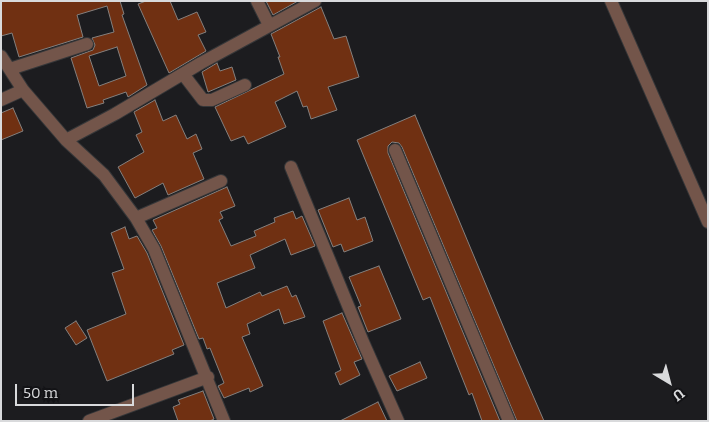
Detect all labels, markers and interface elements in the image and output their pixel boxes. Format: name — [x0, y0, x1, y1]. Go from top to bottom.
north arrow — [644, 357, 694, 407]
scale bar — [18, 374, 136, 406]
text: 50 m — [23, 384, 58, 402]
text: U — [669, 384, 688, 404]

